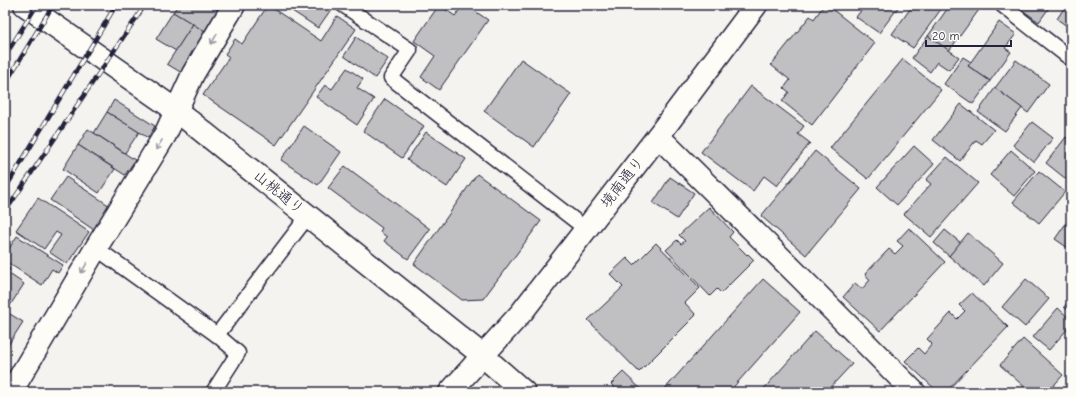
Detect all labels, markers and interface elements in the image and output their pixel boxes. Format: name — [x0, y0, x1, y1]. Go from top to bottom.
scale bar — [926, 22, 1011, 48]
text: 20 m — [932, 29, 960, 43]
one-way arrow — [210, 33, 218, 45]
one-way arrow — [154, 139, 162, 151]
street label: 境南通り — [596, 153, 648, 211]
street label: 山桃通り — [250, 166, 308, 218]
one-way arrow — [79, 262, 87, 274]

